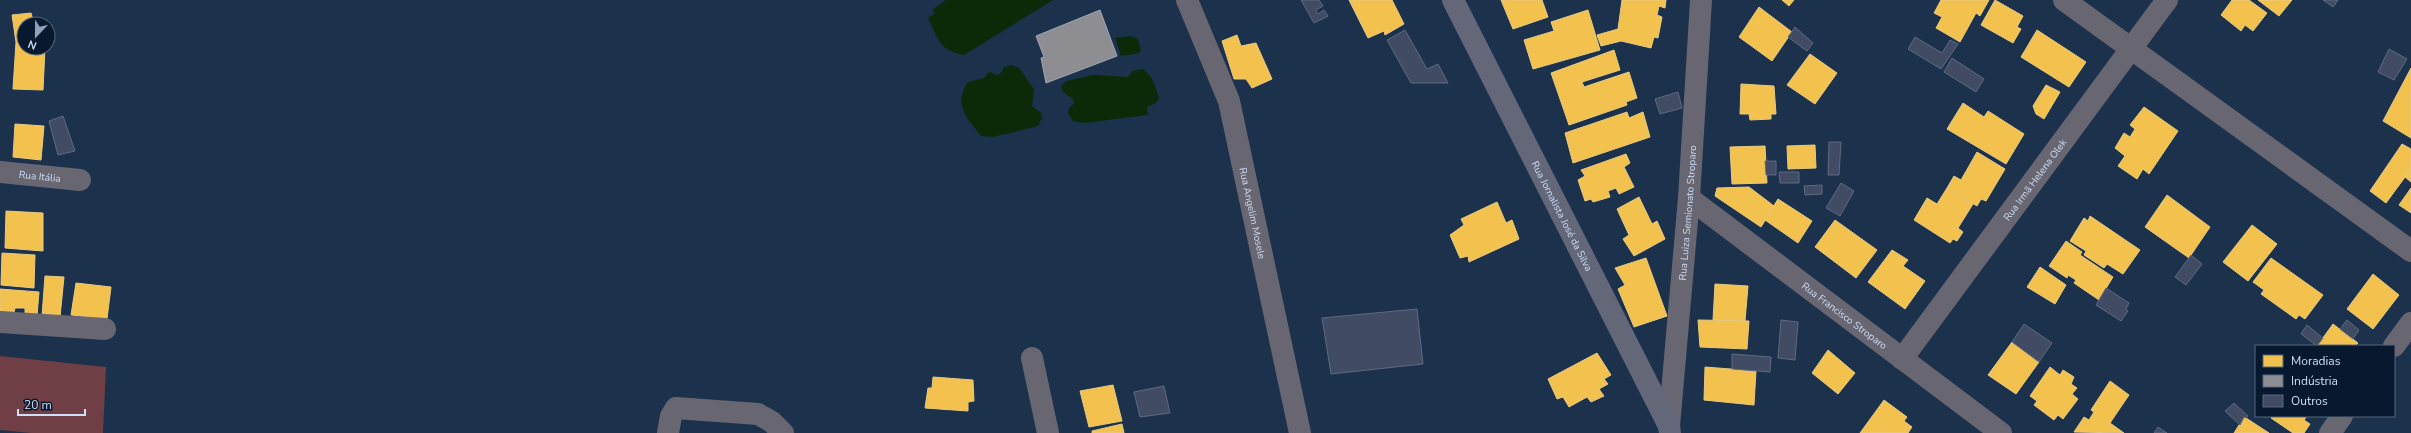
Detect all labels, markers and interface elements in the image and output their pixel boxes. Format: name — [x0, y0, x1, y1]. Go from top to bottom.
north arrow — [16, 16, 56, 56]
text: N — [26, 36, 39, 53]
street label: Rua Irmã Helena Olek — [2000, 136, 2071, 224]
street label: Rua Luiza Semionato Stroparo — [1676, 144, 1700, 281]
street label: Rua Jornalista José da Silva — [1528, 159, 1595, 274]
street label: Rua Angelim Mosele — [1235, 166, 1269, 260]
street label: Rua Itália — [18, 168, 61, 186]
street label: Rua Francisco Stroparo — [1799, 279, 1890, 353]
legend — [2255, 345, 2395, 417]
text: Moradias — [2291, 353, 2341, 369]
text: Indústria — [2291, 373, 2338, 389]
scale bar — [18, 391, 85, 417]
text: Outros — [2291, 393, 2328, 409]
text: 20 m — [24, 397, 52, 413]

